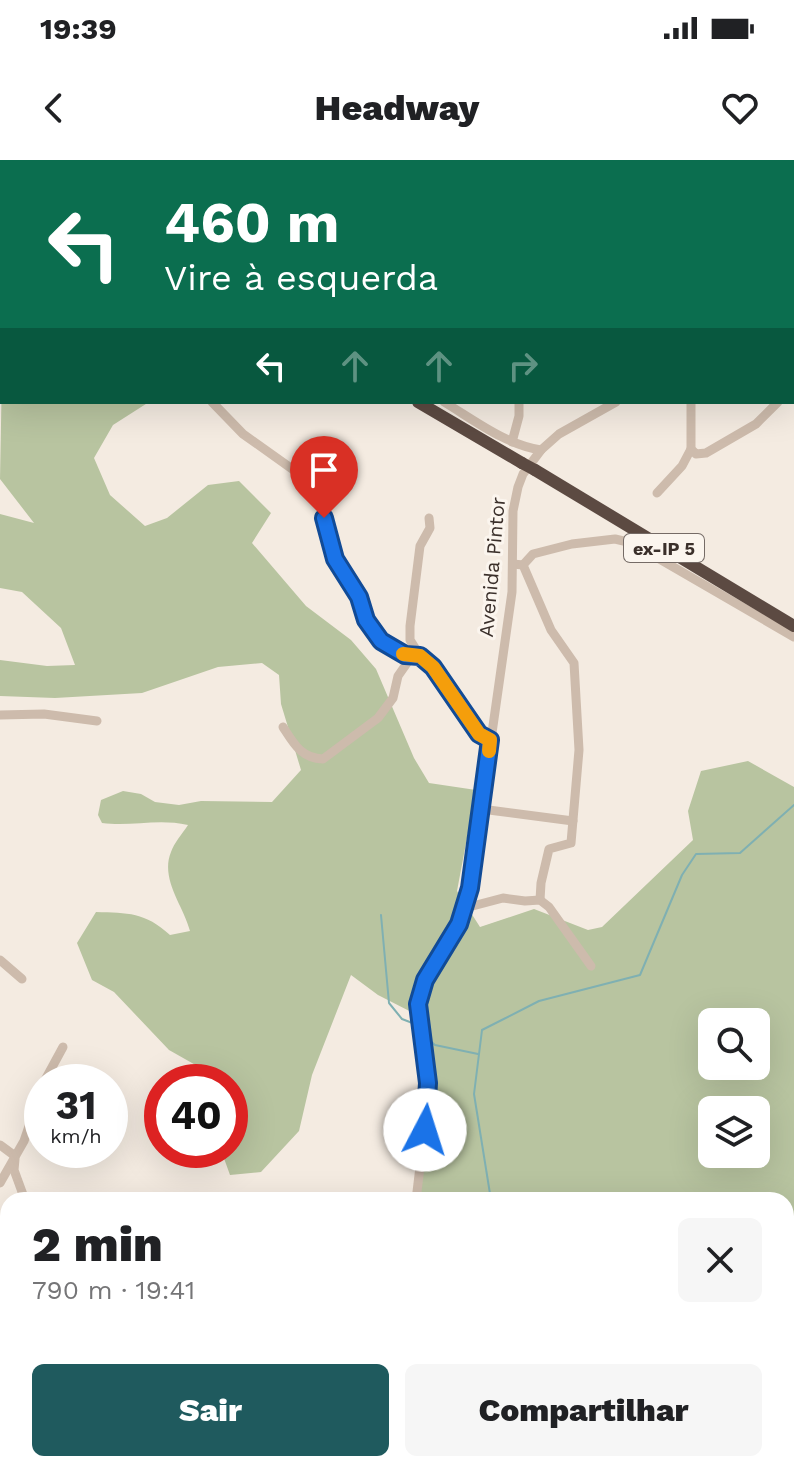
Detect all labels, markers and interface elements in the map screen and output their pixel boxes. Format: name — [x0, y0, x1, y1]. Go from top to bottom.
text: 19:39 — [40, 11, 117, 46]
icon: back — [32, 86, 76, 130]
icon: heart — [718, 86, 762, 130]
text: Headway — [315, 87, 479, 129]
text: 460 m — [164, 190, 339, 256]
icon: left — [32, 192, 136, 296]
text: Vire à esquerda — [164, 257, 438, 299]
icon: left — [249, 344, 293, 388]
icon: ahead — [333, 344, 377, 388]
icon: ahead — [417, 344, 461, 388]
icon: right — [501, 344, 545, 388]
pin — [290, 436, 358, 518]
icon: arrive — [302, 448, 346, 492]
street label: Avenida Pintor — [474, 496, 510, 638]
road number: ex-IP 5 — [624, 534, 704, 562]
map controls — [698, 1008, 770, 1168]
button: search — [698, 1008, 770, 1080]
speed limit sign: 40 — [144, 1064, 248, 1168]
text: 31 — [56, 1082, 96, 1129]
position arrow — [383, 1088, 467, 1172]
button: layers — [698, 1096, 770, 1168]
text: km/h — [50, 1124, 102, 1148]
text: 2 min — [32, 1216, 163, 1273]
button: close — [678, 1218, 762, 1302]
text: 790 m · 19:41 — [32, 1275, 195, 1305]
button: Sair — [32, 1364, 389, 1456]
button: Compartilhar — [405, 1364, 762, 1456]

